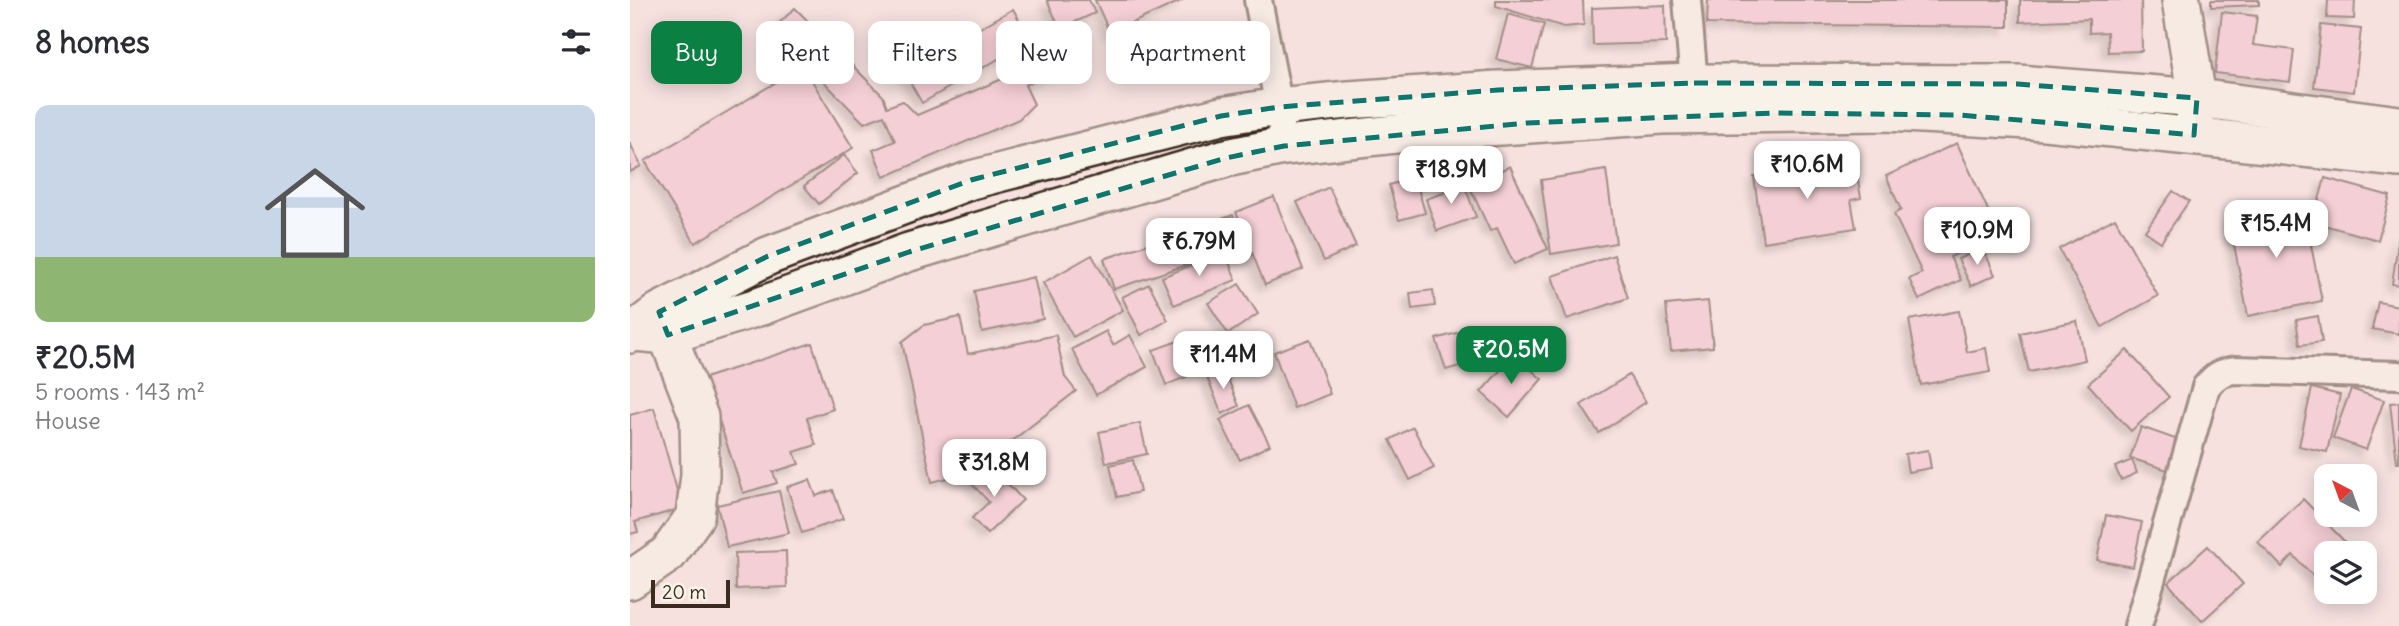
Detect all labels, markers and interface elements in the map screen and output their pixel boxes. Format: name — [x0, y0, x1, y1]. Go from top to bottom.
chip: Buy — [651, 21, 742, 84]
chip: Rent — [756, 21, 854, 84]
chip: Filters — [868, 21, 982, 84]
chip: New — [996, 21, 1092, 84]
chip: Apartment — [1106, 21, 1270, 84]
text: 8 homes — [35, 23, 150, 61]
icon: filters — [557, 23, 595, 61]
pin: ₹10.6M — [1750, 142, 1864, 201]
pin: ₹18.9M — [1394, 146, 1508, 206]
text: ₹10.6M — [1770, 149, 1844, 178]
icon: home — [252, 150, 378, 276]
text: ₹18.9M — [1415, 154, 1487, 183]
pin: ₹15.4M — [2219, 201, 2333, 260]
pin: ₹10.9M — [1920, 208, 2034, 267]
text: ₹15.4M — [2240, 208, 2312, 237]
text: ₹10.9M — [1940, 215, 2014, 244]
pin: ₹6.79M — [1142, 218, 1256, 278]
text: ₹6.79M — [1162, 226, 1236, 255]
pin: ₹20.5M — [1454, 326, 1568, 386]
pin: ₹11.4M — [1166, 332, 1280, 391]
text: ₹20.5M — [1472, 334, 1550, 363]
text: ₹20.5M — [35, 338, 136, 376]
text: ₹11.4M — [1189, 339, 1257, 368]
text: 5 rooms · 143 m² — [35, 377, 205, 406]
text: House — [35, 406, 101, 435]
pin: ₹31.8M — [937, 440, 1051, 499]
text: ₹31.8M — [958, 447, 1030, 476]
north arrow — [2314, 464, 2376, 527]
map controls — [2314, 464, 2377, 604]
button: layers — [2314, 541, 2377, 604]
scale bar — [651, 577, 730, 609]
text: 20 m — [662, 580, 706, 604]

